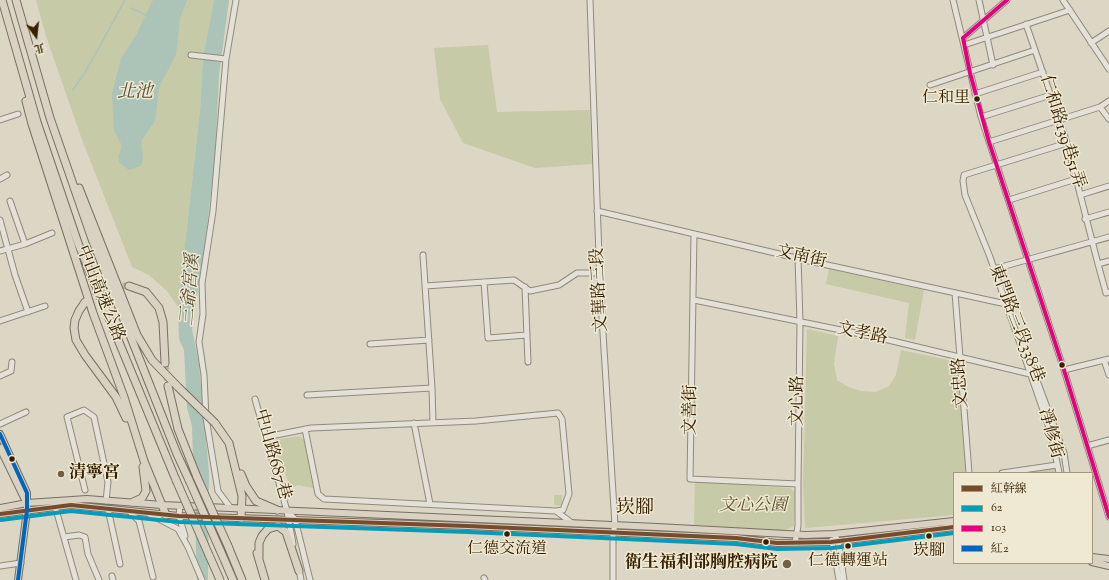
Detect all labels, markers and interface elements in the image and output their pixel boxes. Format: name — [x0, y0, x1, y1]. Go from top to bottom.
north arrow — [16, 16, 56, 56]
text: 北 — [32, 38, 46, 57]
street label: 仁和路139巷51弄 — [1034, 73, 1088, 191]
water label: 北池 — [117, 83, 153, 105]
place label: 仁和里 — [922, 89, 970, 109]
marker: 仁和里 — [972, 94, 982, 104]
street label: 文南街 — [774, 242, 828, 274]
street label: 中山高速公路 — [70, 243, 128, 345]
street label: 文華路三段 — [589, 247, 613, 333]
water label: 三爺宮溪 — [178, 253, 206, 327]
street label: 東門路三段338巷 — [983, 262, 1047, 386]
street label: 文孝路 — [835, 320, 889, 350]
street label: 文忠路 — [950, 357, 974, 409]
unlabelled marker — [1057, 360, 1067, 370]
street label: 文心路 — [788, 375, 810, 427]
street label: 文善街 — [681, 384, 703, 436]
street label: 中山路687巷 — [248, 407, 294, 503]
street label: 淨修街 — [1033, 407, 1065, 461]
unlabelled marker — [7, 454, 17, 464]
place label: 清寧宮 — [69, 464, 120, 484]
marker: 清寧宮 — [56, 469, 66, 479]
legend — [953, 472, 1093, 564]
text: 紅幹線 — [991, 480, 1027, 498]
park label: 文心公園 — [719, 497, 787, 517]
district label: 崁腳 — [616, 499, 654, 521]
text: 62 — [991, 499, 1002, 517]
text: 103 — [991, 519, 1006, 537]
marker: 仁德交流道 — [502, 529, 512, 539]
marker: 崁腳 — [924, 531, 934, 541]
unlabelled marker — [761, 537, 771, 547]
place label: 仁德交流道 — [467, 540, 547, 560]
text: 紅2 — [991, 540, 1009, 558]
marker: 仁德轉運站 — [843, 541, 853, 551]
place label: 崁腳 — [913, 542, 945, 562]
place label: 仁德轉運站 — [808, 552, 888, 572]
place label: 衛生福利部胸腔病院 — [625, 554, 778, 574]
marker: 衛生福利部胸腔病院 — [781, 558, 793, 570]

